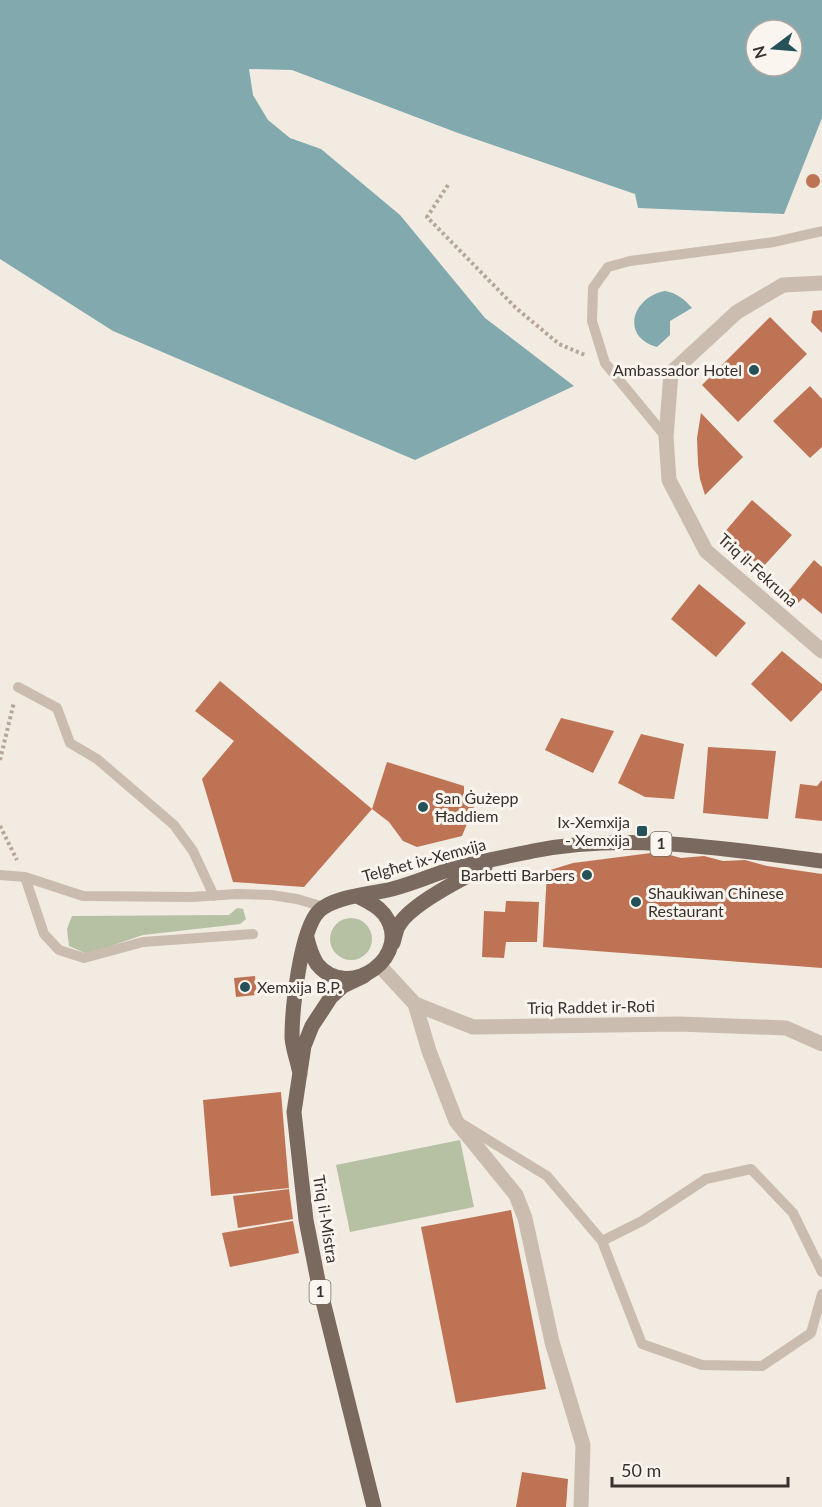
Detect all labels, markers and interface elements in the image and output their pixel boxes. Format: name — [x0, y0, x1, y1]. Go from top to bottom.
north arrow — [744, 18, 804, 78]
text: N — [748, 44, 770, 61]
place label: Ambassador Hotel — [613, 360, 742, 379]
marker: Ambassador Hotel — [747, 363, 761, 377]
street label: Triq il-Fekruna — [715, 529, 802, 610]
place label: San Ġużepp Ħaddiem — [435, 788, 519, 825]
marker: San Ġużepp Ħaddiem — [416, 800, 430, 814]
place label: Ix-Xemxija - Xemxija — [557, 812, 630, 849]
marker: Ix-Xemxija - Xemxija — [635, 824, 649, 838]
road number: 1 — [650, 832, 672, 856]
street label: Telgħet ix-Xemxija — [360, 834, 488, 885]
place label: Barbetti Barbers — [461, 865, 575, 884]
marker: Barbetti Barbers — [580, 868, 594, 882]
place label: Shaukiwan Chinese Restaurant — [648, 883, 784, 920]
marker: Shaukiwan Chinese Restaurant — [629, 895, 643, 909]
place label: Xemxija B.P. — [257, 977, 342, 996]
marker: Xemxija B.P. — [238, 980, 252, 994]
street label: Triq Raddet ir-Roti — [527, 996, 655, 1017]
street label: Triq il-Mistra — [310, 1174, 343, 1264]
road number: 1 — [310, 1280, 330, 1304]
scale bar — [612, 1450, 788, 1488]
text: 50 m — [621, 1459, 661, 1481]

